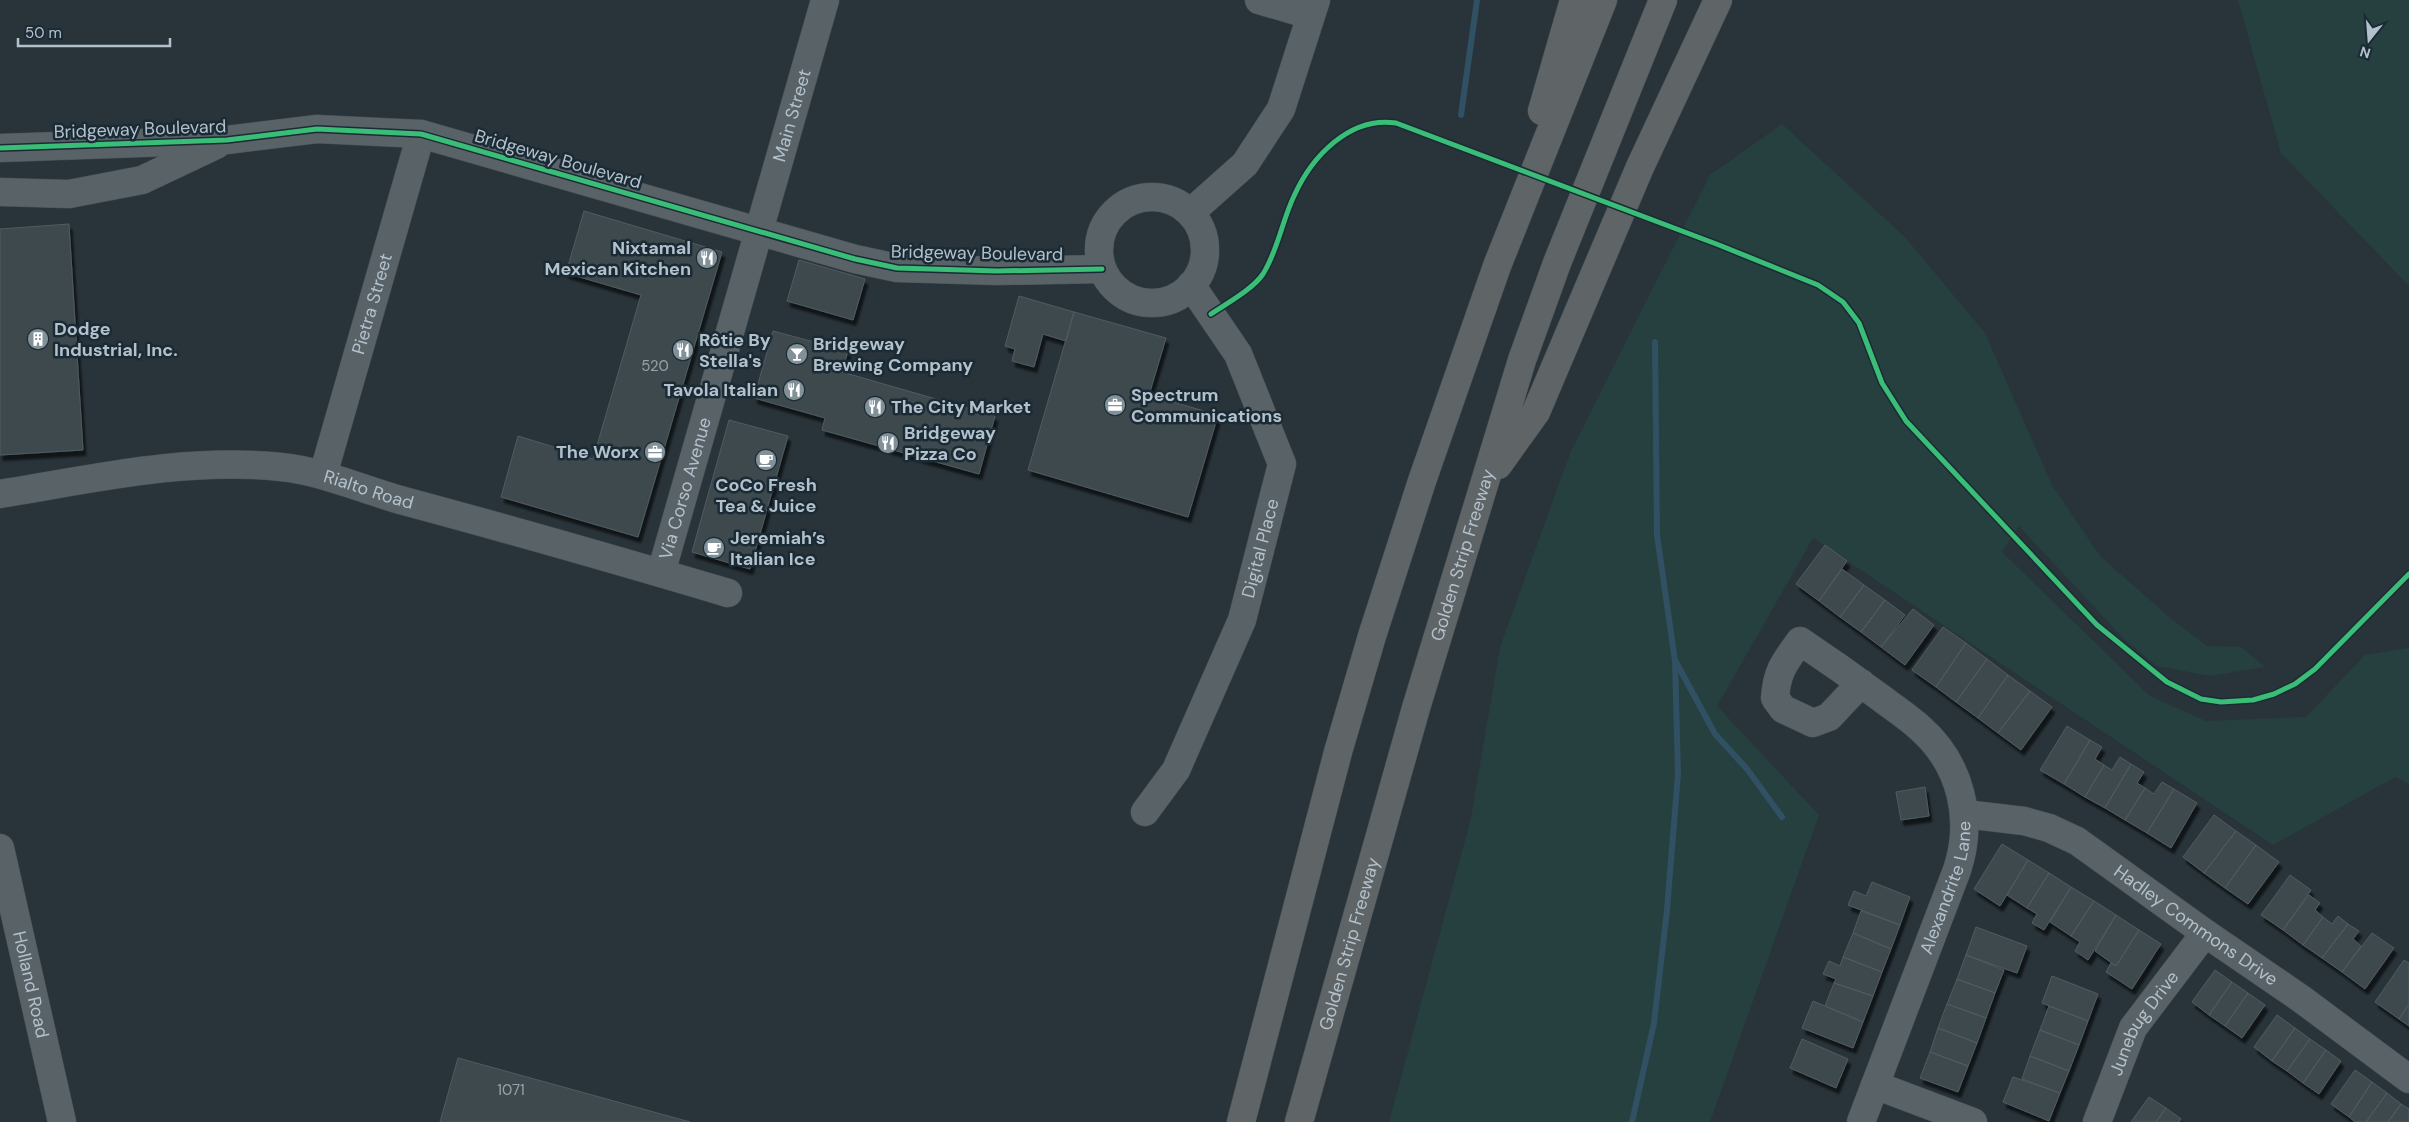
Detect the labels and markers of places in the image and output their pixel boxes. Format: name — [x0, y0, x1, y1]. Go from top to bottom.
place label: Nixtamal Mexican Kitchen — [545, 236, 691, 281]
restaurant icon: Nixtamal Mexican Kitchen — [695, 246, 719, 270]
place label: Dodge Industrial, Inc. — [54, 317, 178, 362]
building icon: Dodge Industrial, Inc. — [26, 327, 50, 351]
place label: Rôtie By Stella's — [699, 328, 771, 373]
place label: Bridgeway Brewing Company — [813, 332, 973, 377]
restaurant icon: Rôtie By Stella's — [671, 338, 695, 362]
bar icon: Bridgeway Brewing Company — [785, 342, 809, 366]
place label: Tavola Italian — [664, 378, 778, 402]
restaurant icon: Tavola Italian — [782, 378, 806, 402]
place label: Spectrum Communications — [1131, 383, 1282, 428]
office icon: Spectrum Communications — [1103, 393, 1127, 417]
restaurant icon: The City Market — [863, 395, 887, 419]
place label: The City Market — [891, 395, 1031, 419]
place label: Bridgeway Pizza Co — [904, 421, 996, 466]
restaurant icon: Bridgeway Pizza Co — [876, 431, 900, 455]
place label: The Worx — [556, 440, 639, 464]
office icon: The Worx — [643, 440, 667, 464]
cafe icon: CoCo Fresh Tea & Juice — [754, 448, 778, 472]
place label: CoCo Fresh Tea & Juice — [715, 473, 817, 518]
place label: Jeremiah’s Italian Ice — [730, 526, 825, 571]
cafe icon: Jeremiah’s Italian Ice — [702, 536, 726, 560]

